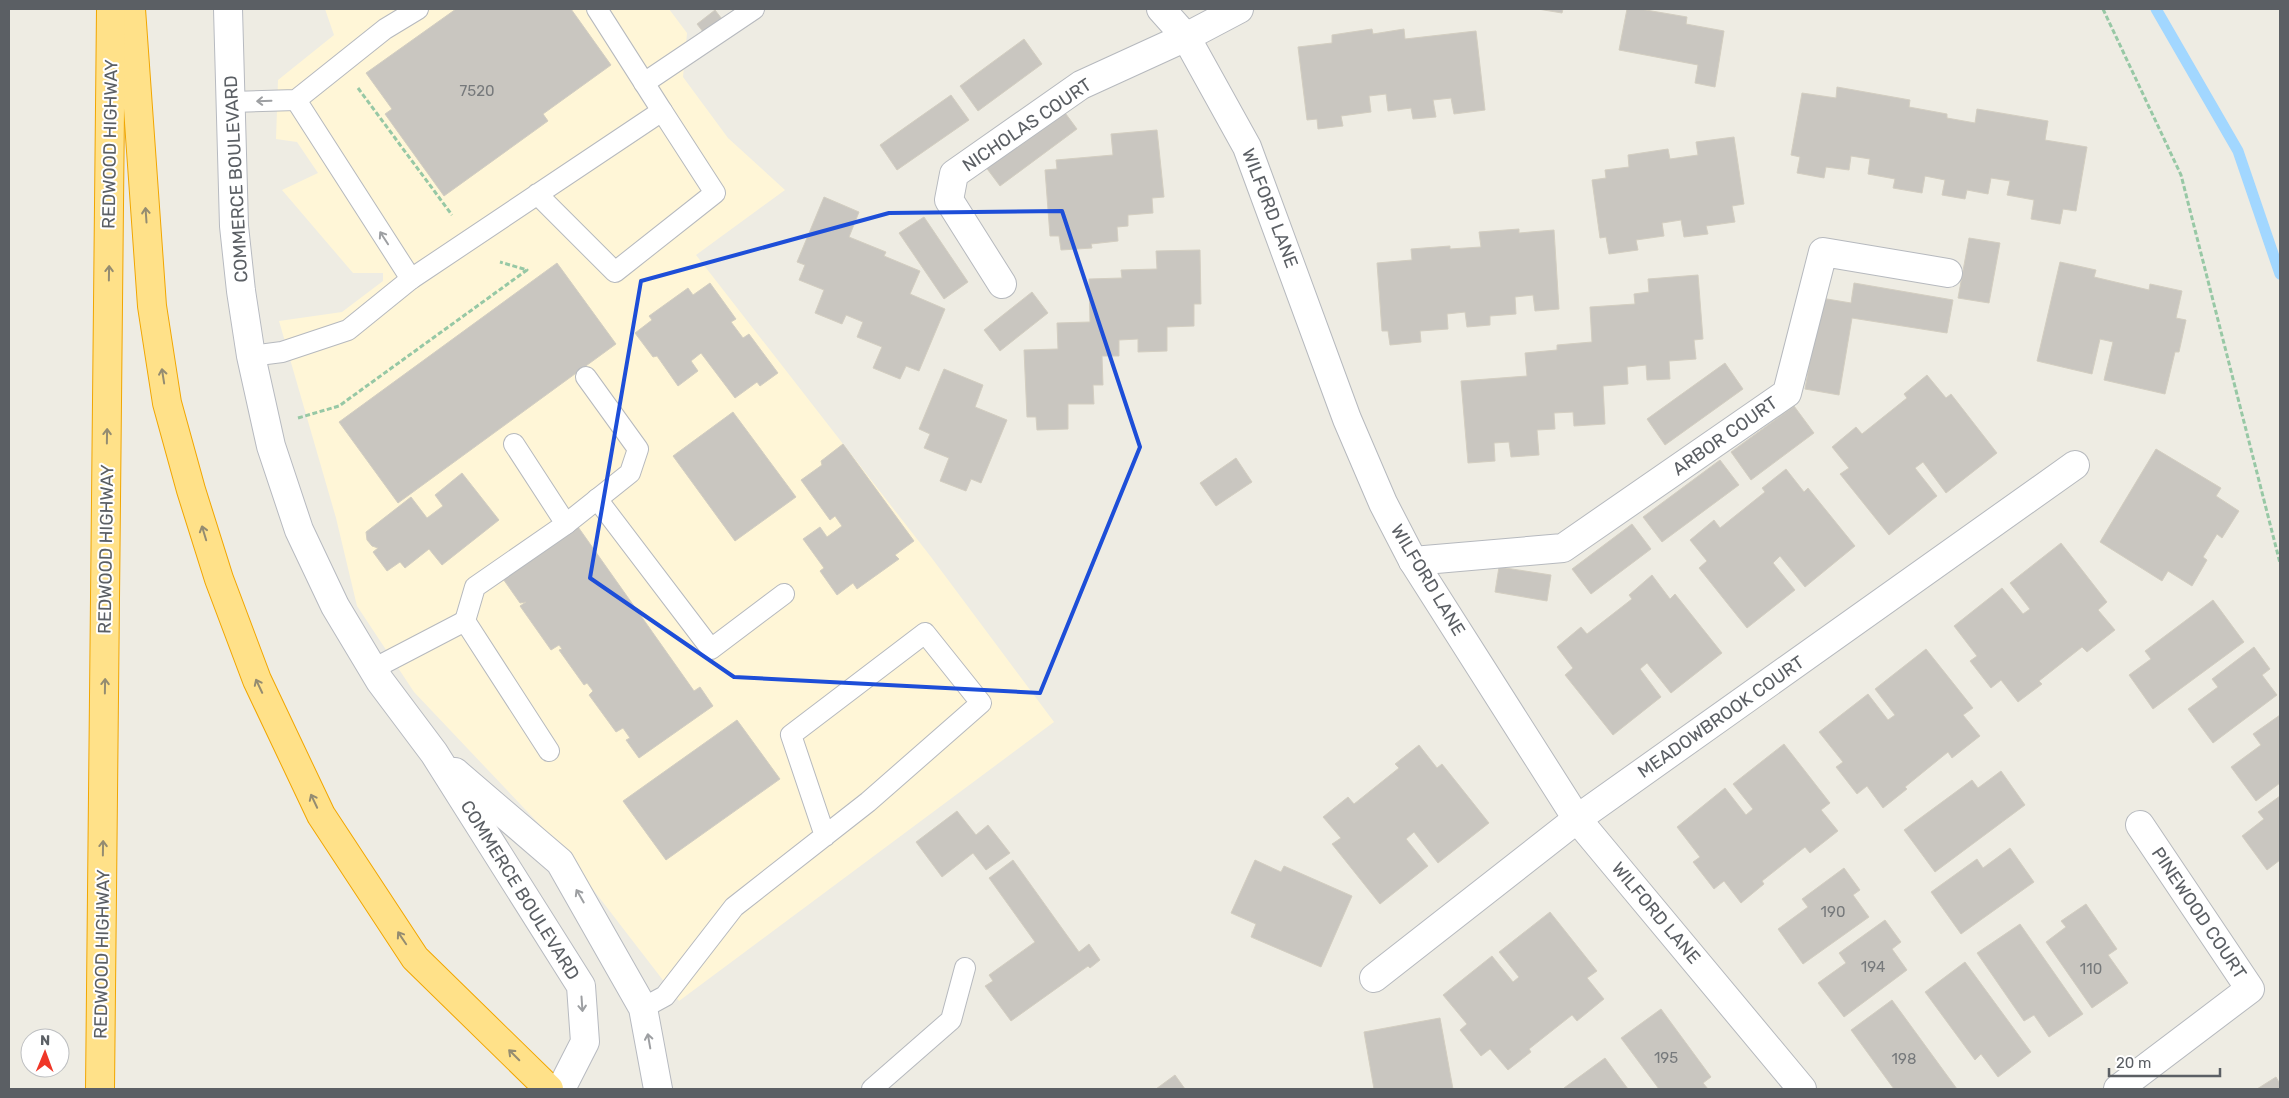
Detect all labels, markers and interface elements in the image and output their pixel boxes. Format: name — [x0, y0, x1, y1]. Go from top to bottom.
street label: REDWOOD HIGHWAY — [98, 59, 122, 229]
street label: NICHOLAS COURT — [958, 74, 1096, 176]
street label: COMMERCE BOULEVARD — [220, 75, 252, 283]
house number: 7520 — [460, 82, 494, 100]
one-way arrow — [256, 96, 272, 106]
street label: WILFORD LANE — [1237, 145, 1303, 271]
one-way arrow — [141, 207, 150, 223]
one-way arrow — [379, 231, 389, 245]
one-way arrow — [104, 265, 114, 282]
one-way arrow — [158, 368, 168, 384]
street label: ARBOR COURT — [1668, 392, 1782, 480]
one-way arrow — [102, 428, 112, 444]
street label: REDWOOD HIGHWAY — [94, 464, 118, 634]
street label: WILFORD LANE — [1386, 520, 1470, 640]
one-way arrow — [199, 525, 209, 541]
street label: MEADOWBROOK COURT — [1634, 651, 1808, 783]
one-way arrow — [100, 678, 109, 694]
one-way arrow — [254, 679, 264, 694]
one-way arrow — [309, 794, 318, 809]
street label: COMMERCE BOULEVARD — [456, 796, 584, 984]
one-way arrow — [98, 840, 108, 856]
street label: PINEWOOD COURT — [2147, 843, 2251, 983]
street label: WILFORD LANE — [1607, 858, 1705, 968]
street label: REDWOOD HIGHWAY — [90, 869, 114, 1039]
one-way arrow — [574, 889, 584, 904]
house number: 190 — [1821, 903, 1845, 921]
one-way arrow — [397, 931, 407, 945]
house number: 194 — [1861, 958, 1885, 976]
house number: 110 — [2080, 960, 2102, 978]
one-way arrow — [577, 996, 587, 1012]
north arrow — [20, 1028, 70, 1078]
text: N — [40, 1032, 50, 1049]
one-way arrow — [644, 1034, 654, 1050]
scale bar — [2109, 1046, 2220, 1078]
one-way arrow — [508, 1049, 520, 1061]
house number: 195 — [1654, 1049, 1678, 1067]
house number: 198 — [1892, 1050, 1916, 1068]
text: 20 m — [2116, 1054, 2151, 1072]

